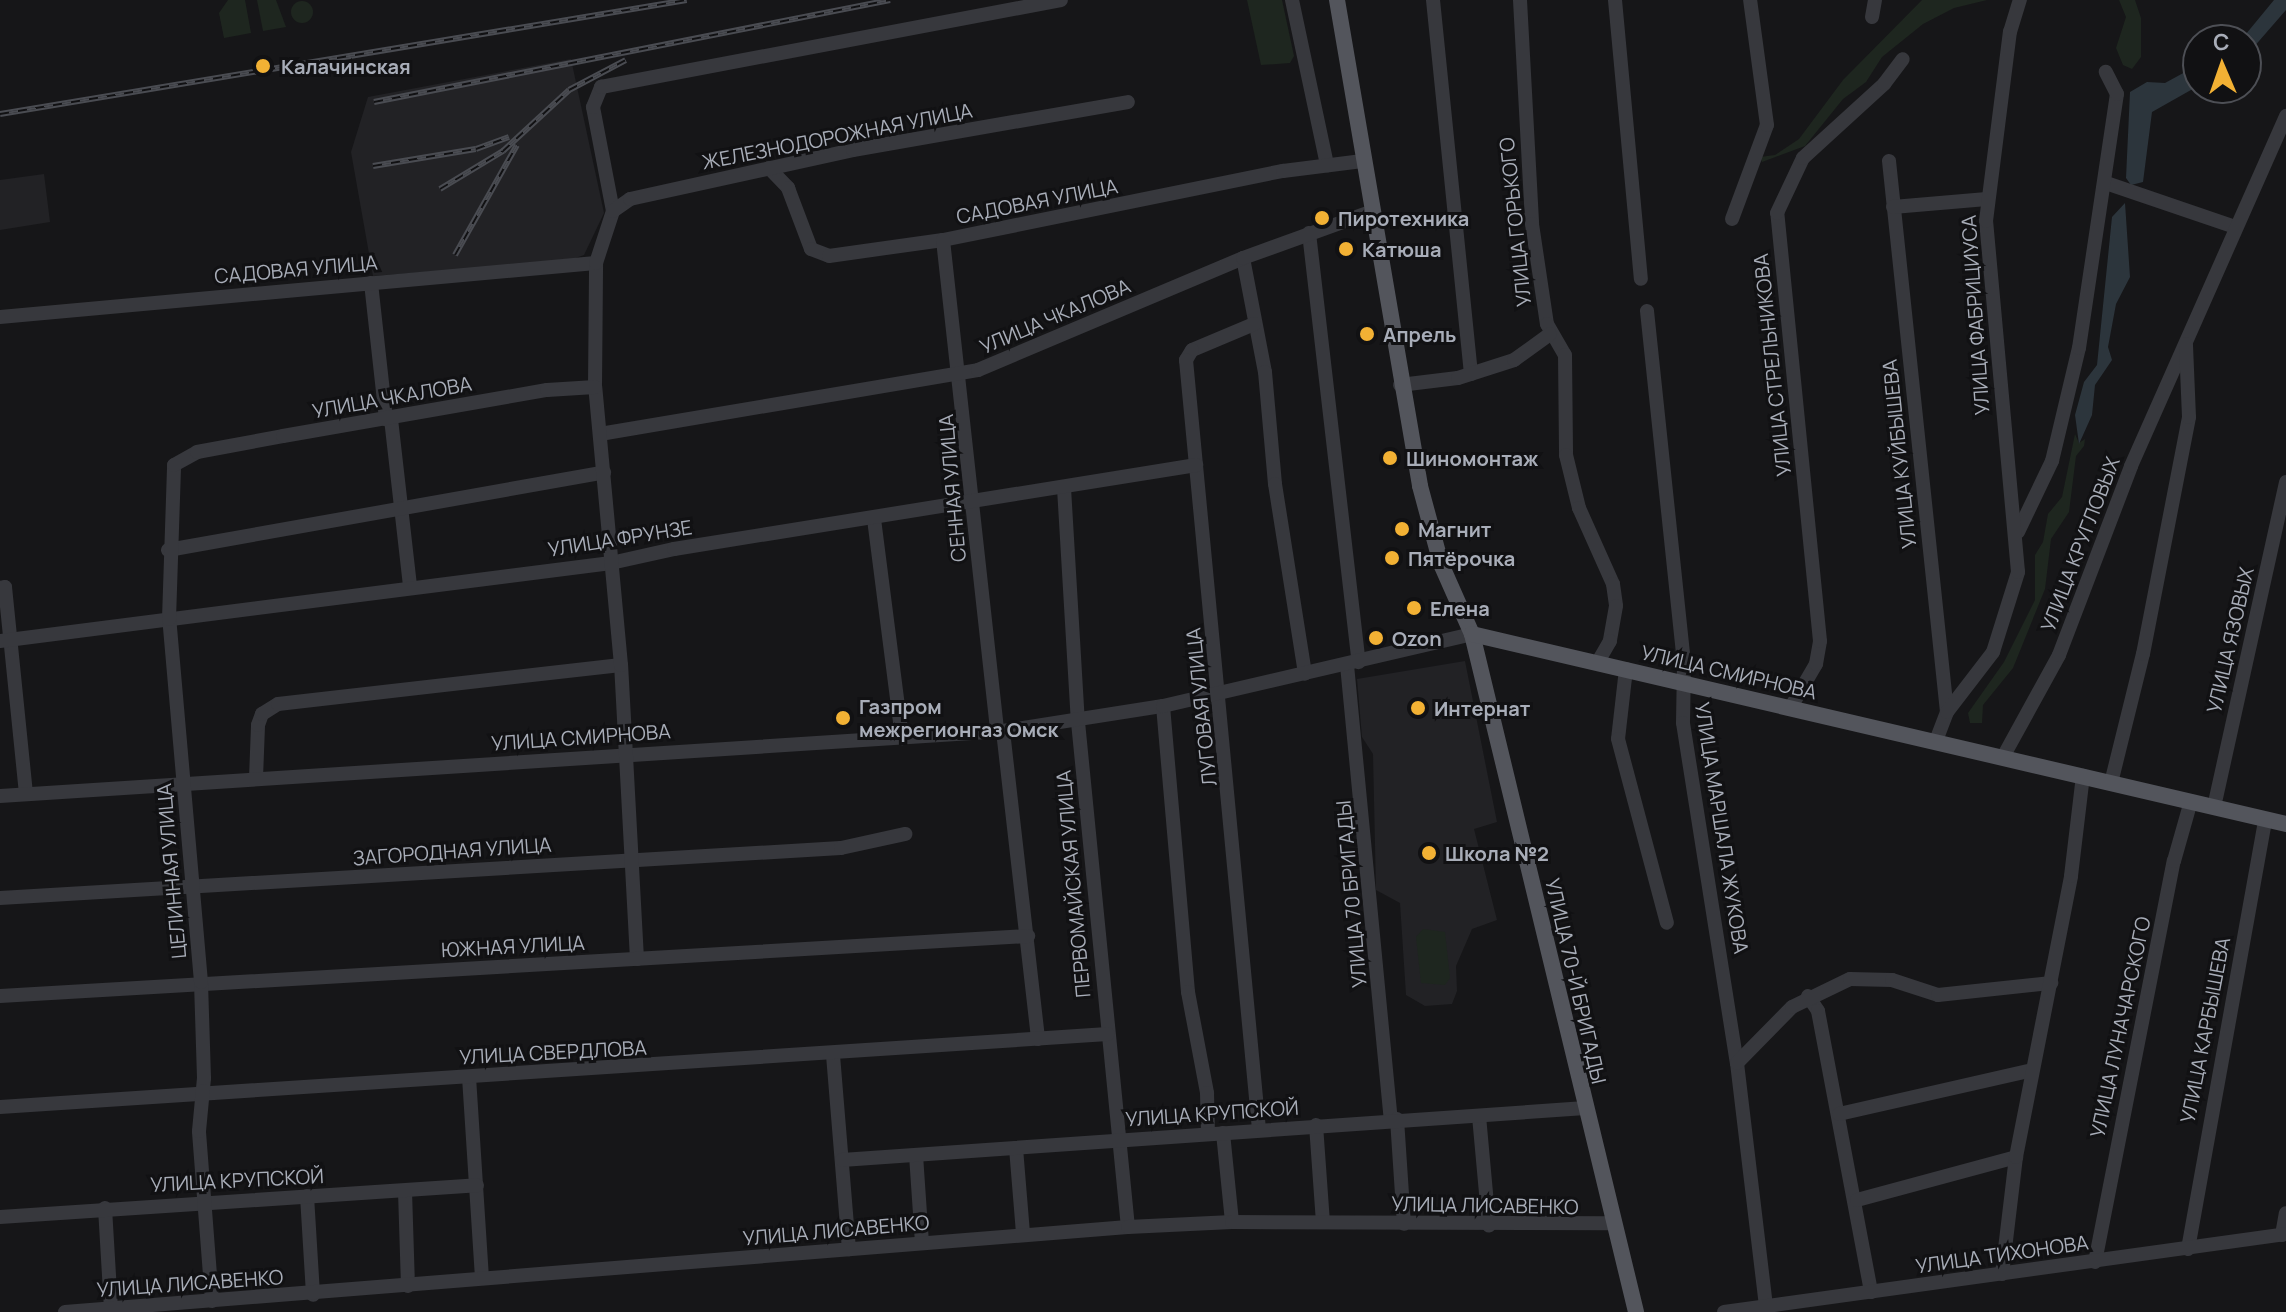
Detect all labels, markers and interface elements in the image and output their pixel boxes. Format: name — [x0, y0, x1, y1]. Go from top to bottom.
north arrow — [2182, 24, 2262, 104]
text: С — [2213, 27, 2230, 57]
place label: Калачинская — [281, 54, 411, 78]
marker: Калачинская — [252, 55, 274, 77]
street label: ЖЕЛЕЗНОДОРОЖНАЯ УЛИЦА — [700, 98, 974, 174]
street label: УЛИЦА ГОРЬКОГО — [1494, 136, 1536, 308]
street label: САДОВАЯ УЛИЦА — [954, 174, 1120, 228]
place label: Пиротехника — [1338, 206, 1469, 230]
marker: Пиротехника — [1313, 209, 1331, 227]
street label: УЛИЦА ФАБРИЦИУСА — [1956, 214, 1994, 416]
place label: Катюша — [1362, 237, 1441, 261]
marker: Катюша — [1337, 240, 1355, 258]
street label: САДОВАЯ УЛИЦА — [213, 250, 379, 288]
street label: УЛИЦА СТРЕЛЬНИКОВА — [1748, 253, 1796, 477]
street label: УЛИЦА ЧКАЛОВА — [976, 273, 1134, 359]
place label: Апрель — [1383, 322, 1456, 346]
marker: Апрель — [1358, 325, 1376, 343]
street label: УЛИЦА КУЙБЫШЕВА — [1877, 358, 1921, 550]
street label: УЛИЦА ЧКАЛОВА — [310, 371, 474, 423]
street label: СЕННАЯ УЛИЦА — [934, 413, 970, 563]
place label: Шиномонтаж — [1406, 446, 1538, 470]
marker: Шиномонтаж — [1381, 449, 1399, 467]
street label: УЛИЦА КРУГЛОВЫХ — [2036, 453, 2124, 635]
street label: УЛИЦА ФРУНЗЕ — [546, 515, 694, 561]
place label: Магнит — [1418, 517, 1491, 541]
marker: Магнит — [1393, 520, 1411, 538]
place label: Пятёрочка — [1408, 546, 1515, 570]
marker: Пятёрочка — [1383, 549, 1401, 567]
street label: УЛИЦА ЯЗОВЫХ — [2202, 565, 2258, 715]
place label: Елена — [1430, 596, 1490, 620]
marker: Елена — [1405, 599, 1423, 617]
place label: Ozon — [1392, 626, 1442, 650]
street label: ЛУГОВАЯ УЛИЦА — [1181, 627, 1221, 787]
marker: Ozon — [1367, 629, 1385, 647]
street label: УЛИЦА СМИРНОВА — [1639, 640, 1819, 704]
place label: Газпром межрегионгаз Омск — [859, 694, 1058, 741]
place label: Интернат — [1434, 696, 1530, 720]
marker: Интернат — [1409, 699, 1427, 717]
street label: УЛИЦА МАРШАЛА ЖУКОВА — [1690, 701, 1754, 955]
marker: Газпром межрегионгаз Омск — [834, 709, 852, 727]
street label: УЛИЦА СМИРНОВА — [491, 719, 671, 755]
street label: ПЕРВОМАЙСКАЯ УЛИЦА — [1051, 769, 1095, 999]
street label: ЦЕЛИННАЯ УЛИЦА — [151, 782, 191, 960]
street label: УЛИЦА 70 БРИГАДЫ — [1331, 799, 1371, 989]
street label: ЗАГОРОДНАЯ УЛИЦА — [352, 832, 552, 870]
place label: Школа №2 — [1445, 841, 1549, 865]
marker: Школа №2 — [1420, 844, 1438, 862]
street label: УЛИЦА 70-Й БРИГАДЫ — [1541, 876, 1611, 1086]
street label: УЛИЦА ЛУНАЧАРСКОГО — [2085, 914, 2155, 1140]
street label: ЮЖНАЯ УЛИЦА — [441, 930, 585, 962]
street label: УЛИЦА КАРБЫШЕВА — [2175, 935, 2235, 1125]
street label: УЛИЦА СВЕРДЛОВА — [459, 1035, 647, 1069]
street label: УЛИЦА КРУПСКОЙ — [1125, 1095, 1299, 1131]
street label: УЛИЦА КРУПСКОЙ — [150, 1163, 324, 1197]
street label: УЛИЦА ЛИСАВЕНКО — [1391, 1191, 1579, 1219]
street label: УЛИЦА ЛИСАВЕНКО — [742, 1210, 930, 1250]
street label: УЛИЦА ТИХОНОВА — [1914, 1230, 2090, 1278]
street label: УЛИЦА ЛИСАВЕНКО — [96, 1265, 284, 1301]

